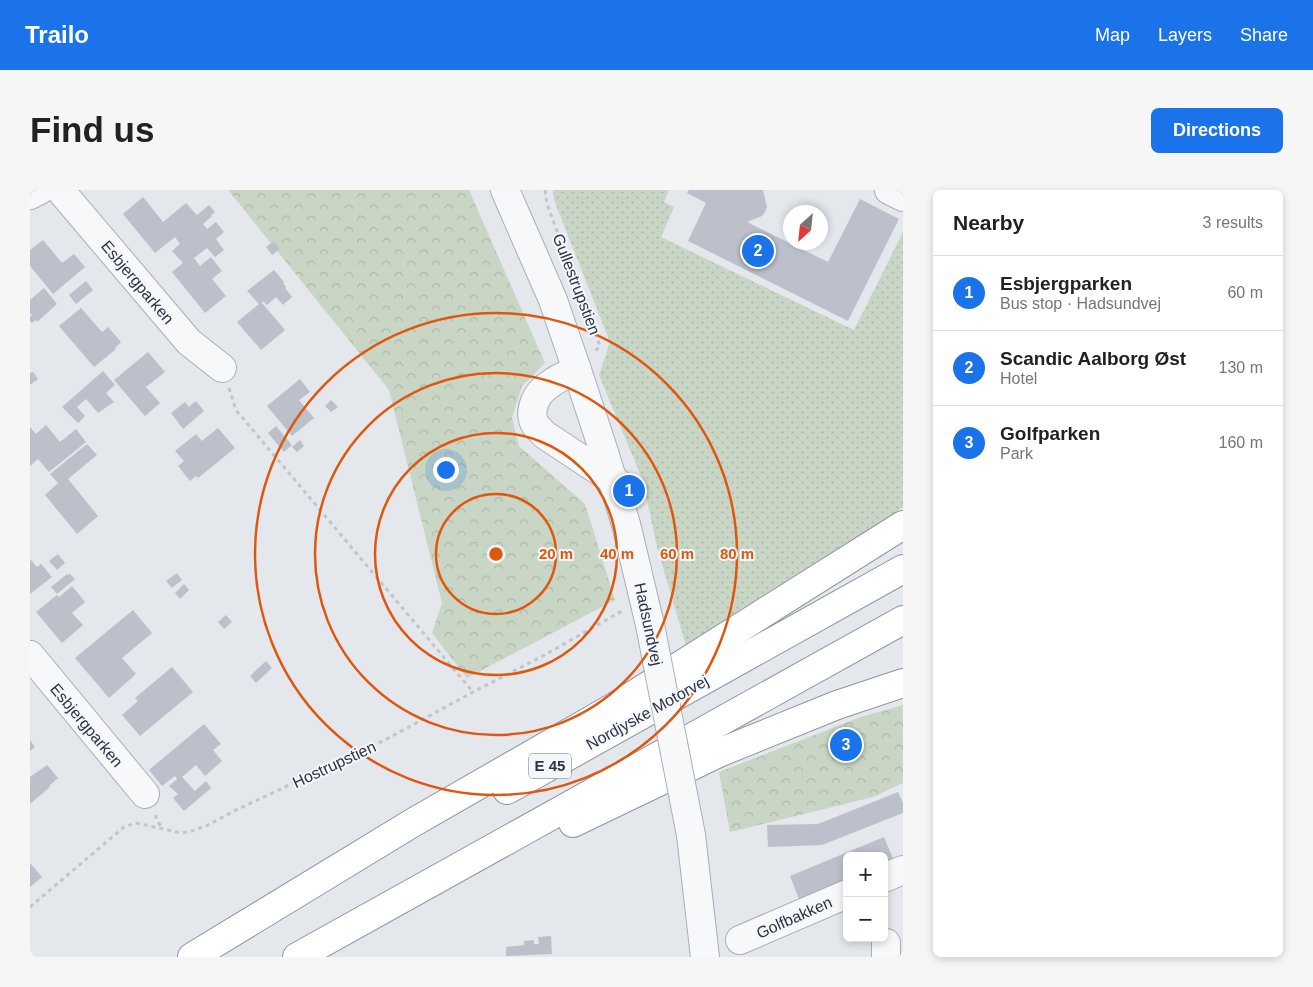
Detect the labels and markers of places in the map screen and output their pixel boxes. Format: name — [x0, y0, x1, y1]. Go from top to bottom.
pin: 2 — [742, 232, 774, 270]
pin: 1 — [613, 472, 645, 510]
centre of rings — [487, 545, 505, 563]
pin: 3 — [830, 726, 862, 764]

